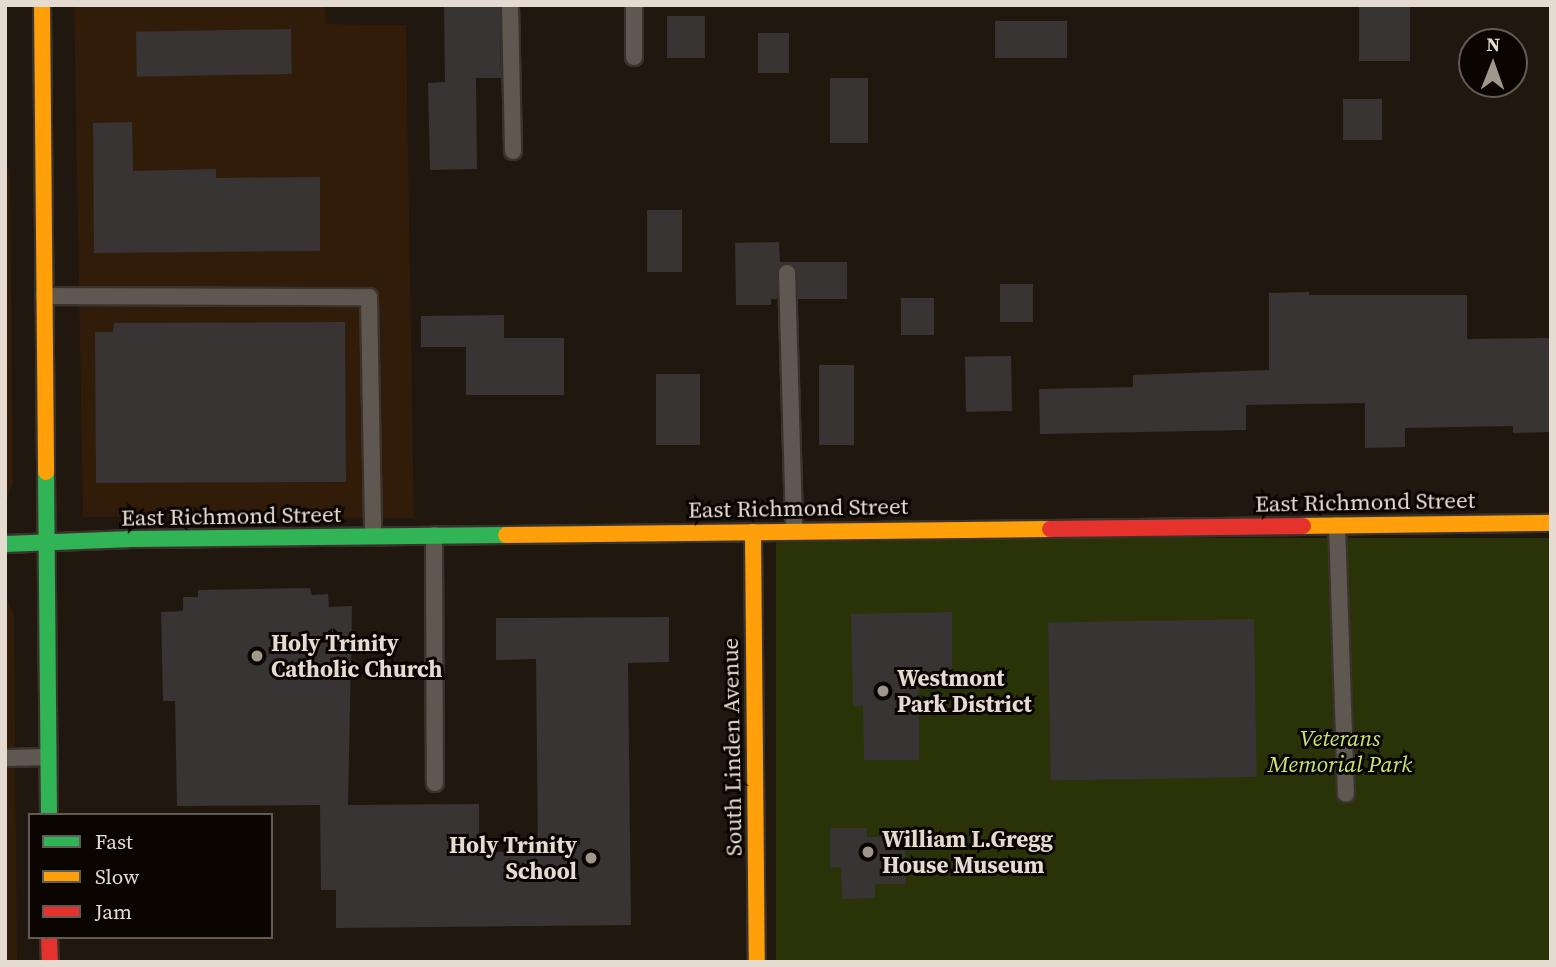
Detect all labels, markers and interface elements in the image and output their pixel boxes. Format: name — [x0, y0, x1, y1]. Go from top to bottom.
north arrow — [1458, 28, 1528, 98]
text: N — [1486, 31, 1500, 57]
street label: East Richmond Street — [1255, 486, 1475, 518]
street label: East Richmond Street — [688, 492, 908, 524]
street label: East Richmond Street — [121, 500, 341, 532]
place label: Holy Trinity Catholic Church — [271, 629, 442, 683]
street label: South Linden Avenue — [716, 638, 748, 856]
marker: Holy Trinity Catholic Church — [249, 648, 265, 664]
place label: Westmont Park District — [897, 664, 1032, 718]
marker: Westmont Park District — [875, 683, 891, 699]
park label: Veterans Memorial Park — [1268, 724, 1412, 778]
legend — [28, 813, 273, 939]
place label: William L.Gregg House Museum — [882, 825, 1053, 879]
text: Fast — [95, 827, 133, 856]
place label: Holy Trinity School — [449, 831, 577, 885]
marker: William L.Gregg House Museum — [860, 844, 876, 860]
marker: Holy Trinity School — [583, 850, 599, 866]
text: Slow — [95, 862, 139, 891]
text: Jam — [95, 897, 132, 926]

